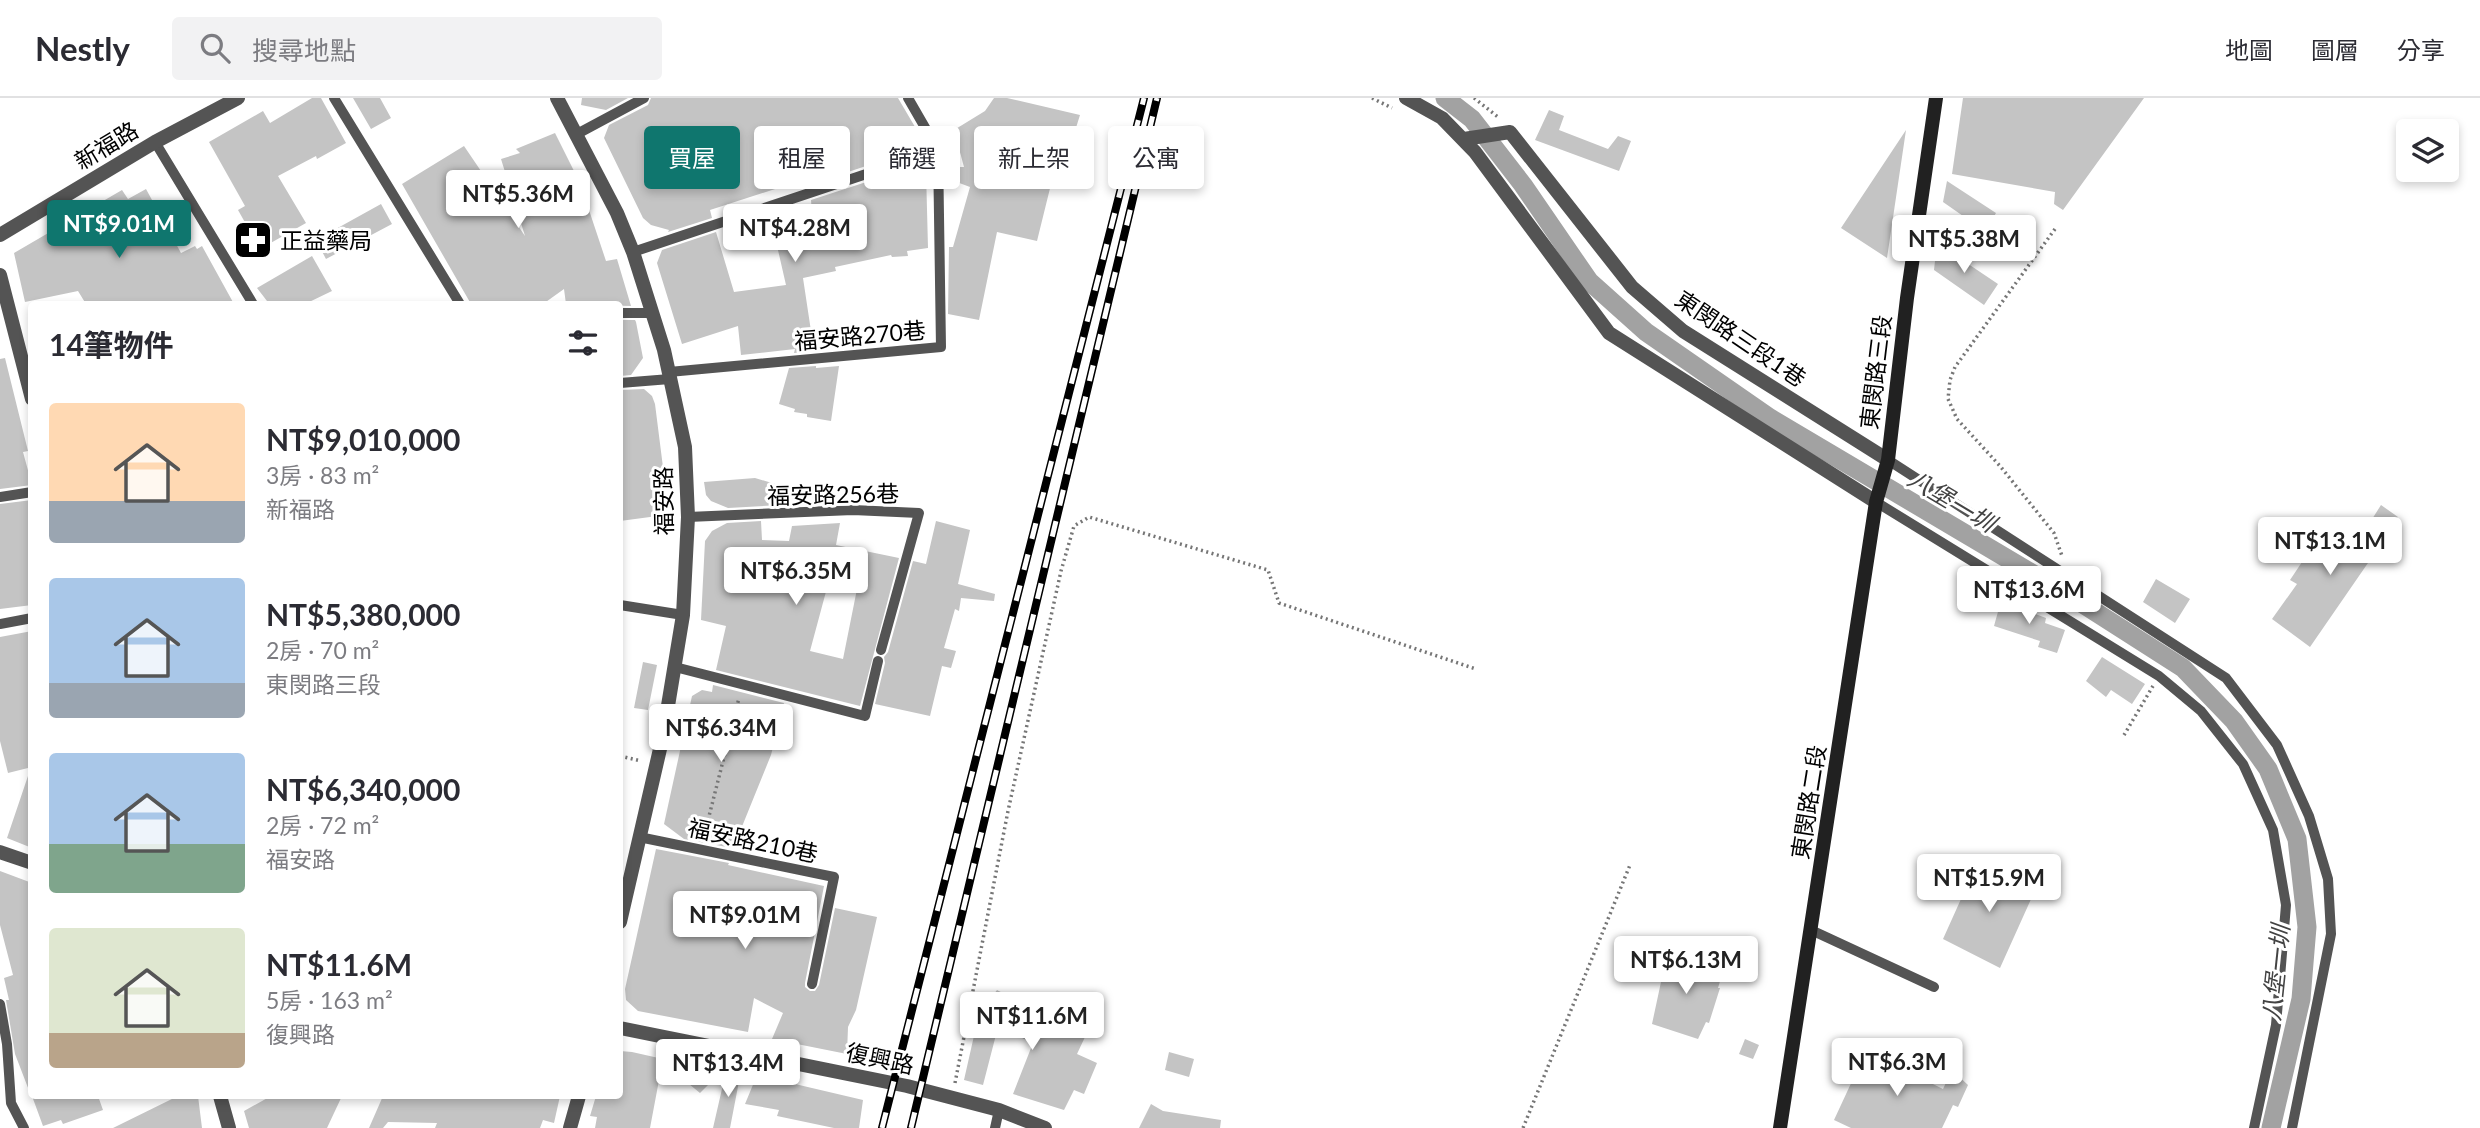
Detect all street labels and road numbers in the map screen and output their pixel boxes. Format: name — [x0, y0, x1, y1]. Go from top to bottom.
street label: 新福路 — [69, 115, 143, 175]
street label: 東閔路三段1巷 — [1670, 284, 1812, 392]
street label: 東閔路三段 — [1854, 313, 1896, 431]
street label: 福安路270巷 — [793, 315, 927, 355]
street label: 福安路 — [648, 466, 678, 536]
street label: 福安路256巷 — [767, 479, 899, 509]
street label: 東閔路二段 — [1785, 743, 1831, 861]
street label: 福安路210巷 — [686, 813, 820, 867]
street label: 復興路 — [843, 1037, 917, 1079]

